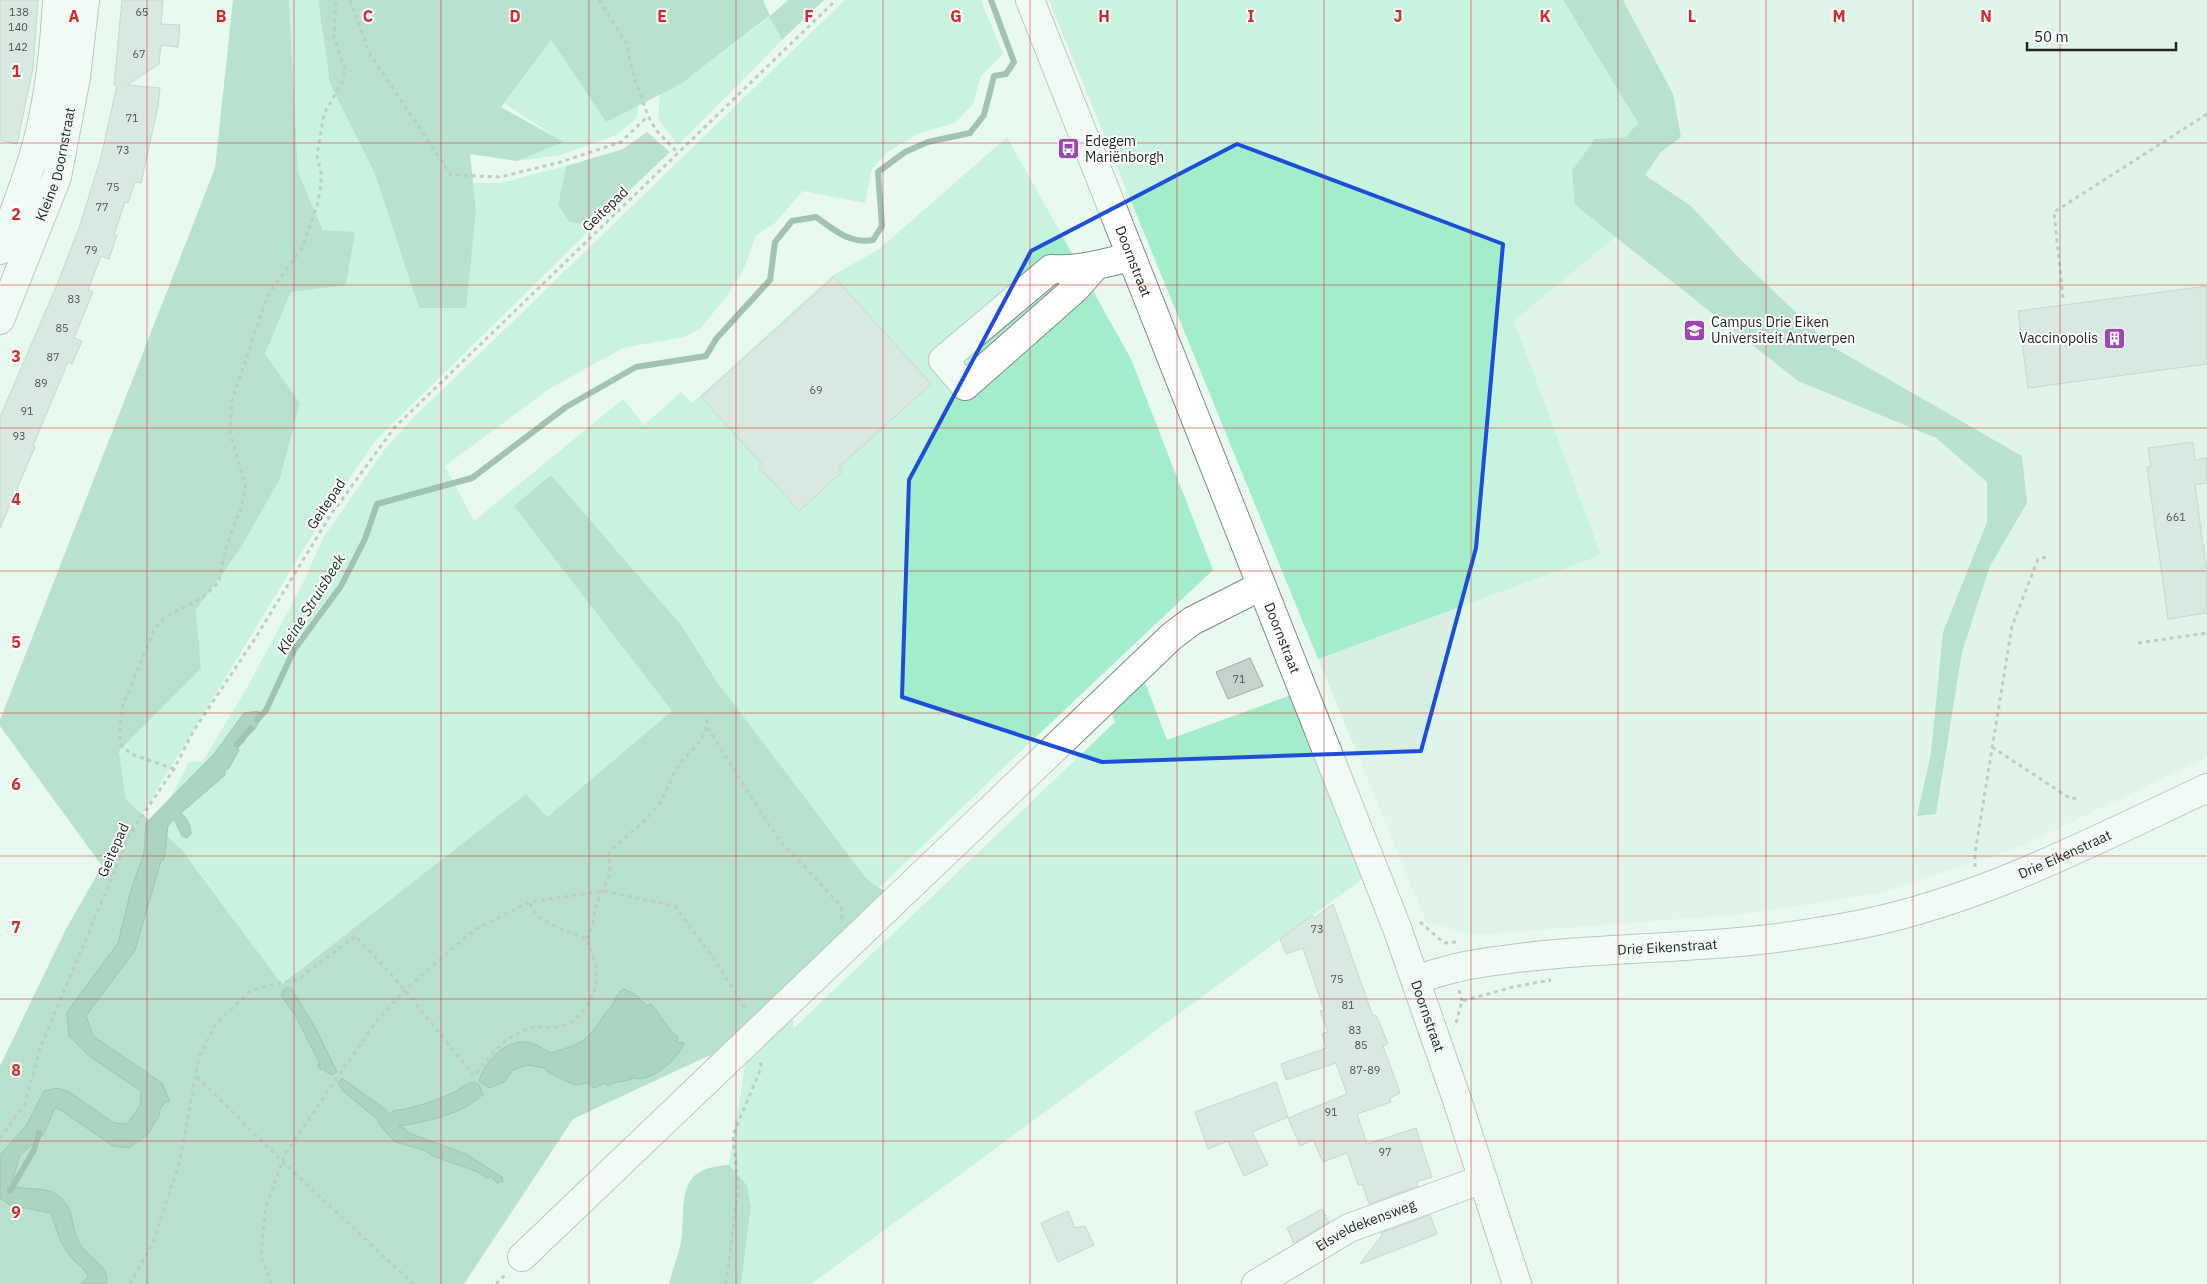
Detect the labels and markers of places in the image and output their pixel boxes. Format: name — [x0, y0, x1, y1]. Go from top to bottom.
place label: Edegem Mariënborgh — [1085, 132, 1164, 166]
bus stop icon: Edegem Mariënborgh — [1057, 137, 1081, 161]
place label: Campus Drie Eiken Universiteit Antwerpen — [1711, 313, 1855, 347]
school or university icon: Campus Drie Eiken Universiteit Antwerpen — [1683, 318, 1707, 342]
building icon: Vaccinopolis — [2102, 326, 2126, 350]
place label: Vaccinopolis — [2019, 329, 2098, 347]

